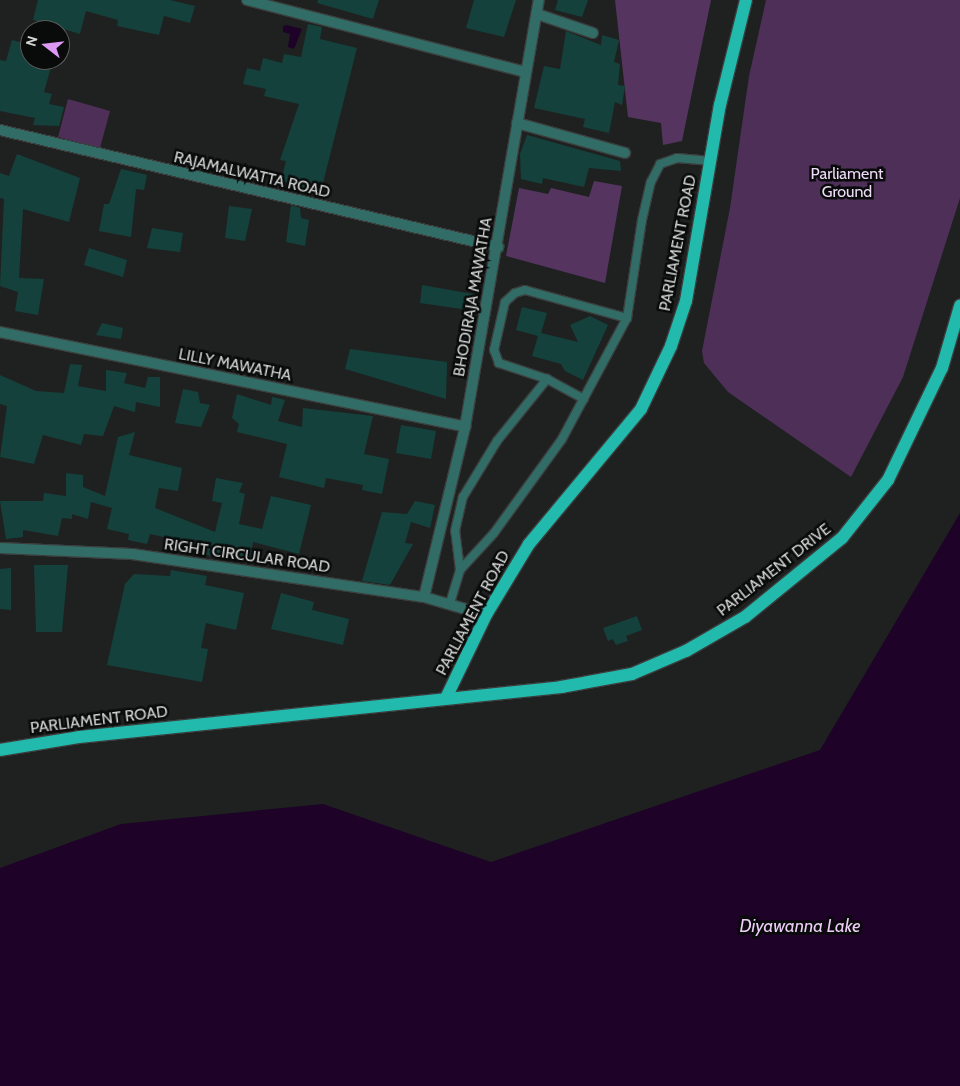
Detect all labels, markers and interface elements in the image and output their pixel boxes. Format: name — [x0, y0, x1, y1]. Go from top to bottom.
north arrow — [20, 20, 70, 70]
text: N — [22, 34, 42, 48]
street label: RAJAMALWATTA ROAD — [172, 148, 332, 202]
park label: Parliament Ground — [811, 164, 883, 202]
street label: PARLIAMENT ROAD — [655, 173, 701, 313]
street label: BHODIRAJA MAWATHA — [450, 216, 496, 378]
street label: LILLY MAWATHA — [177, 345, 293, 385]
street label: PARLIAMENT DRIVE — [713, 520, 835, 620]
street label: RIGHT CIRCULAR ROAD — [163, 535, 331, 577]
street label: PARLIAMENT ROAD — [432, 547, 514, 679]
street label: PARLIAMENT ROAD — [29, 702, 169, 738]
water label: Diyawanna Lake — [740, 915, 860, 937]

